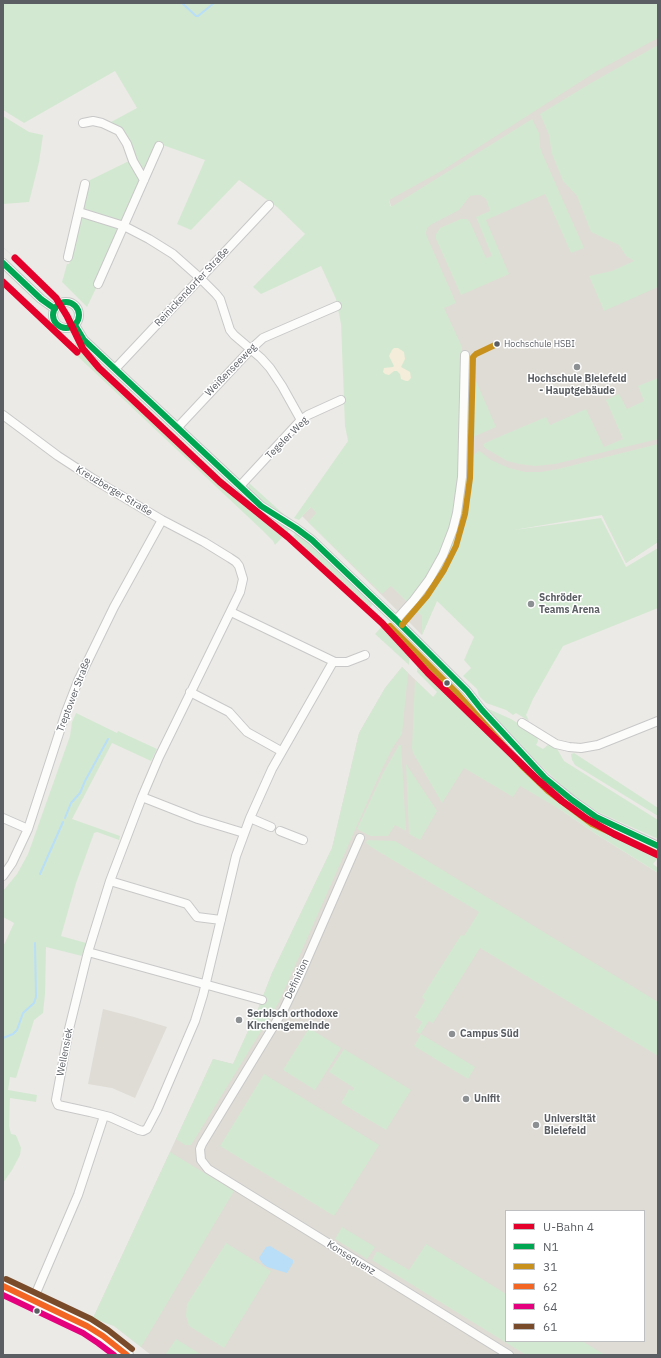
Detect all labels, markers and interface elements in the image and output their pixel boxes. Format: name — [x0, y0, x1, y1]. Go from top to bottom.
street label: Reinickendorfer Straße — [152, 245, 232, 329]
marker: Hochschule HSBI — [492, 339, 502, 349]
place label: Hochschule HSBI — [504, 339, 575, 349]
street label: Weißenseeweg — [203, 341, 259, 399]
marker: Hochschule Bielefeld - Hauptgebäude — [572, 362, 582, 372]
place label: Hochschule Bielefeld - Hauptgebäude — [527, 373, 627, 396]
street label: Tegeler Weg — [263, 414, 311, 462]
street label: Kreuzberger Straße — [73, 463, 155, 519]
place label: Schröder Teams Arena — [539, 592, 600, 616]
marker: Schröder Teams Arena — [526, 599, 536, 609]
street label: Treptower Straße — [54, 656, 94, 734]
unlabelled marker — [442, 678, 452, 688]
street label: Definition — [282, 957, 312, 1001]
place label: Serbisch orthodoxe Kirchengemeinde — [247, 1008, 338, 1032]
marker: Serbisch orthodoxe Kirchengemeinde — [234, 1015, 244, 1025]
street label: Wellensiek — [54, 1027, 76, 1077]
place label: Campus Süd — [460, 1028, 519, 1040]
marker: Campus Süd — [447, 1029, 457, 1039]
place label: Unifit — [474, 1093, 500, 1105]
marker: Unifit — [461, 1094, 471, 1104]
place label: Universität Bielefeld — [544, 1113, 596, 1136]
marker: Universität Bielefeld — [531, 1120, 541, 1130]
legend — [505, 1210, 645, 1342]
text: U-Bahn 4 — [543, 1219, 594, 1234]
street label: Konsequenz — [324, 1238, 378, 1278]
text: N1 — [543, 1239, 559, 1254]
text: 31 — [543, 1259, 557, 1274]
text: 62 — [543, 1279, 557, 1294]
text: 64 — [543, 1299, 557, 1314]
unlabelled marker — [32, 1306, 42, 1316]
text: 61 — [543, 1319, 557, 1334]

